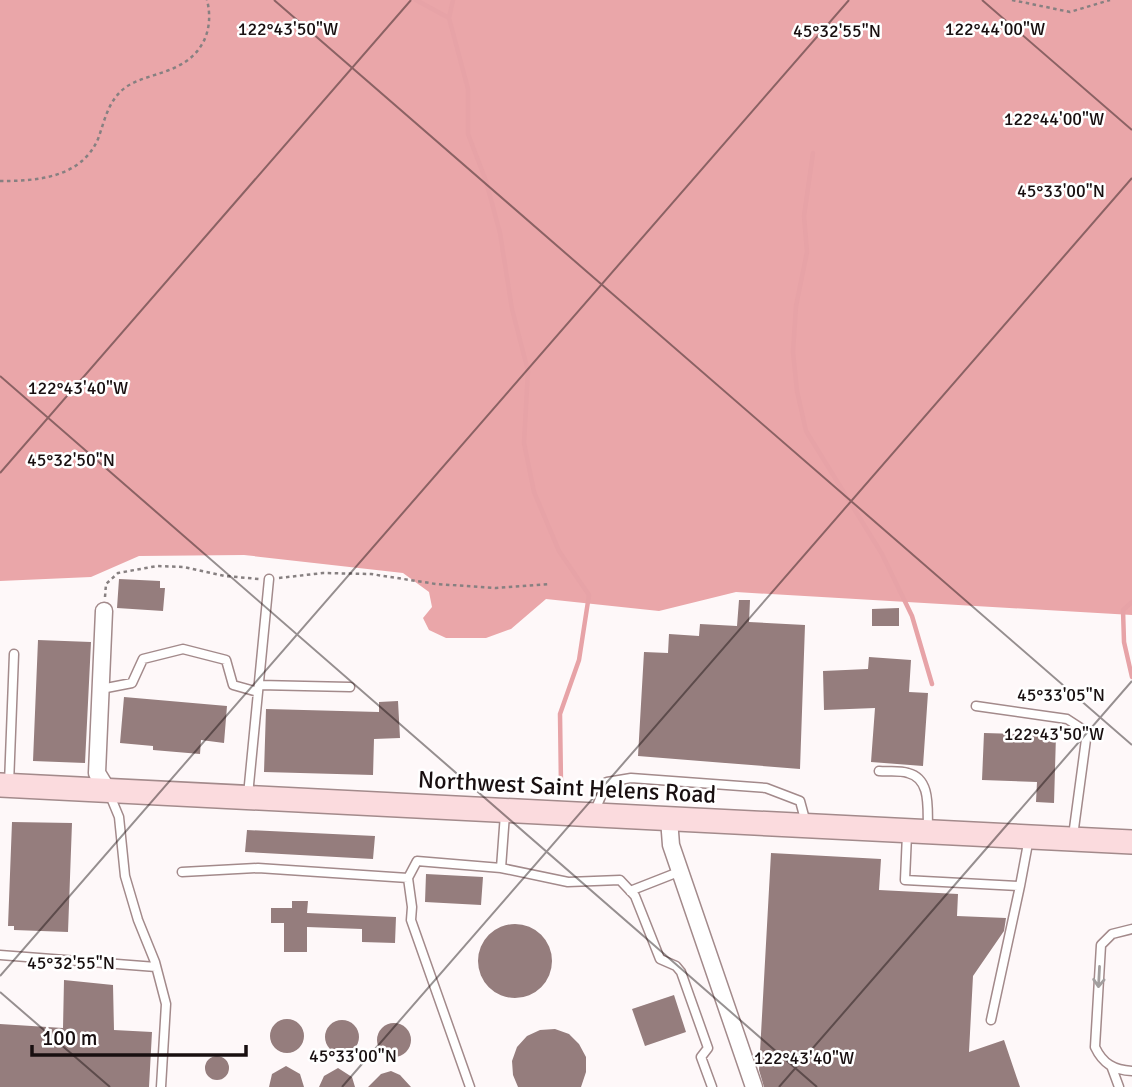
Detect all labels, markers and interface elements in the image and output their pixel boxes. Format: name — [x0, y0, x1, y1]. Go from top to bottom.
text: 122°43'50"W — [238, 18, 338, 40]
text: 122°44'00"W — [945, 18, 1045, 40]
text: 45°32'55"N — [793, 20, 881, 42]
text: 122°44'00"W — [1004, 108, 1104, 130]
text: 45°33'00"N — [1017, 180, 1105, 202]
text: 122°43'40"W — [28, 377, 128, 399]
text: 45°32'50"N — [27, 449, 115, 471]
text: 45°33'05"N — [1017, 684, 1105, 706]
text: 122°43'50"W — [1004, 723, 1104, 745]
street label: Northwest Saint Helens Road — [417, 764, 717, 810]
text: 45°32'55"N — [27, 952, 115, 974]
one-way arrow — [1092, 965, 1105, 987]
scale bar — [32, 1014, 245, 1058]
text: 100 m — [42, 1025, 97, 1051]
text: 45°33'00"N — [309, 1045, 397, 1067]
text: 122°43'40"W — [754, 1047, 854, 1069]

